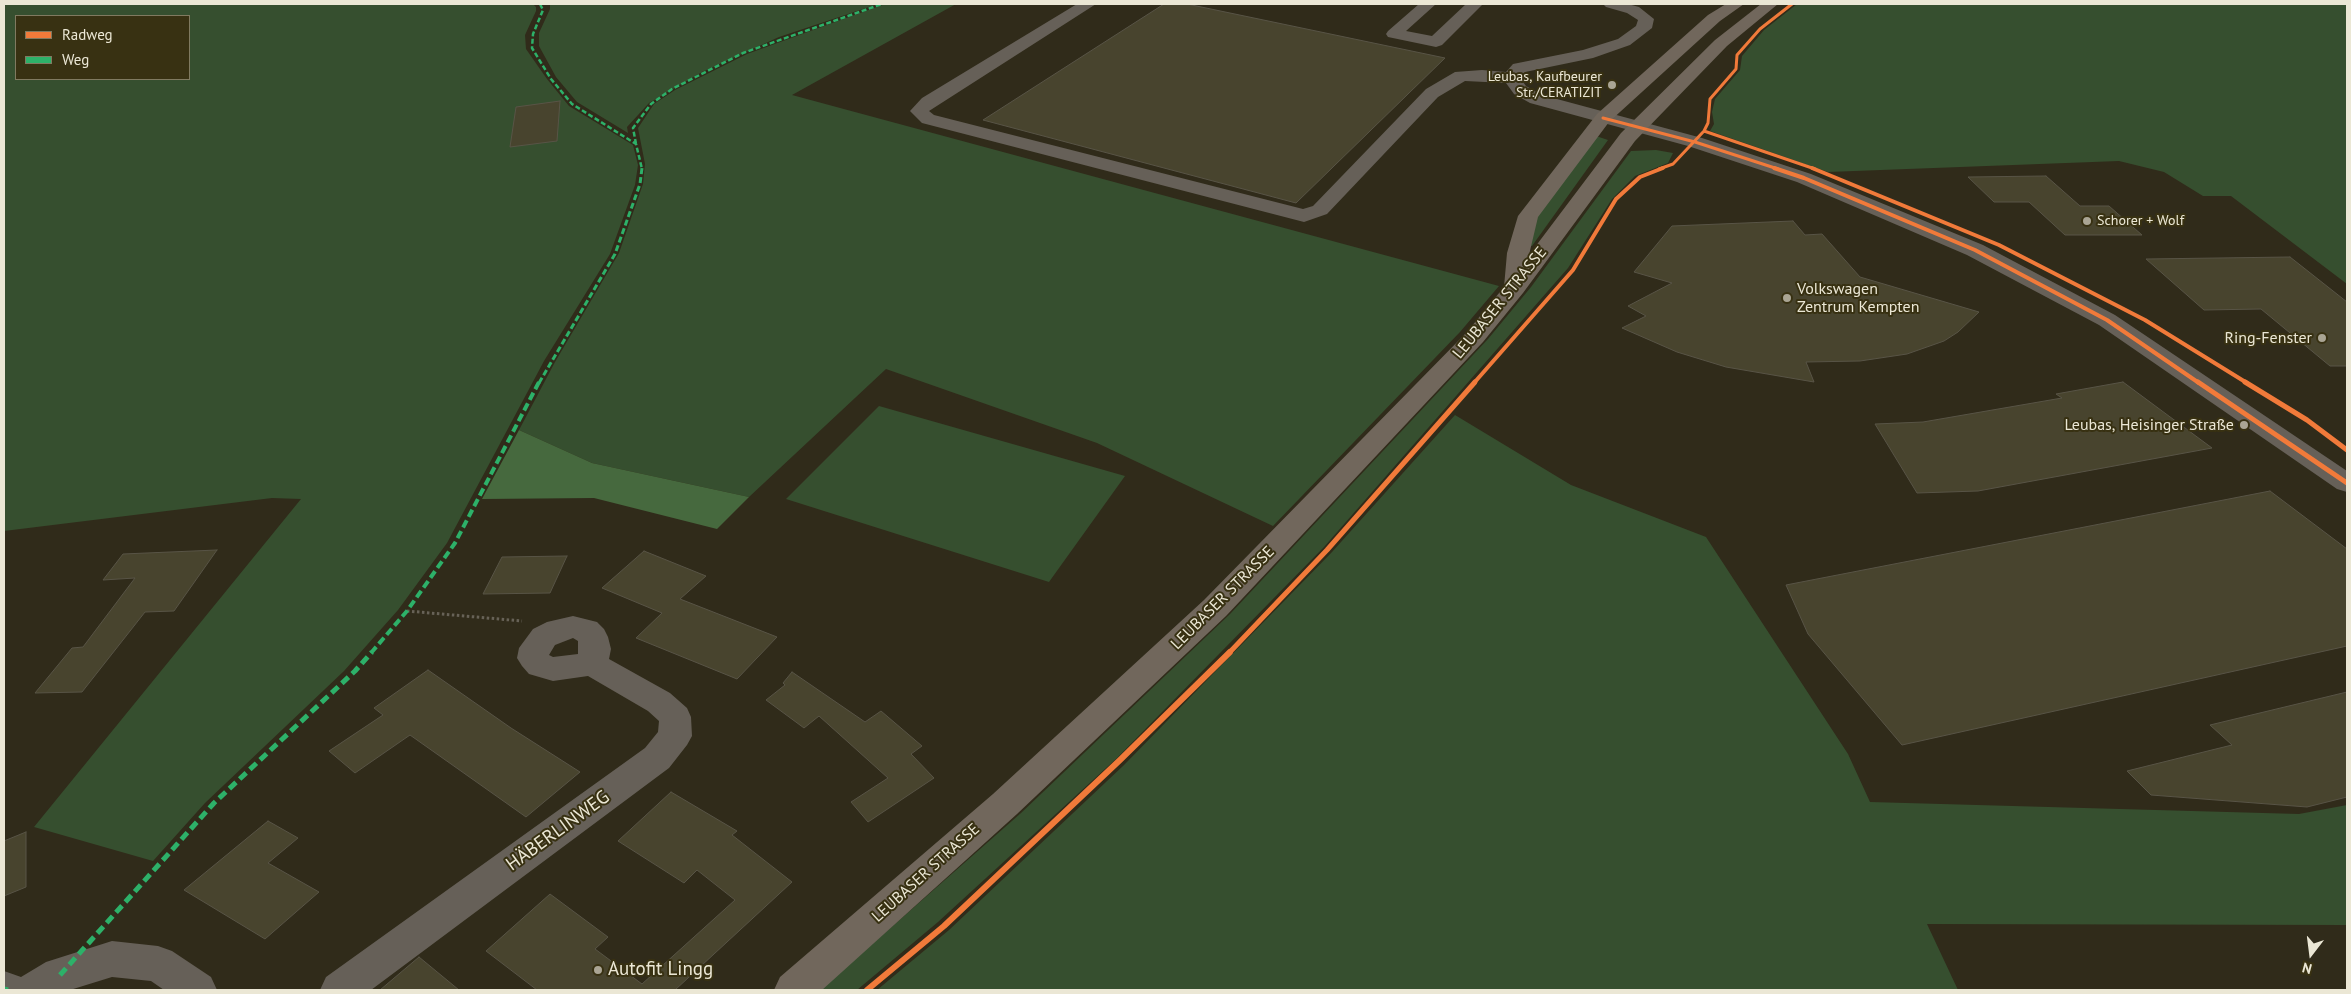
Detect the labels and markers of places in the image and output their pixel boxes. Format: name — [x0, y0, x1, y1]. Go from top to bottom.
place label: Leubas, Kaufbeurer Str./CERATIZIT — [1488, 69, 1602, 102]
marker: Leubas, Kaufbeurer Str./CERATIZIT — [1606, 79, 1618, 91]
place label: Schorer + Wolf — [2097, 213, 2184, 229]
marker: Schorer + Wolf — [2081, 215, 2093, 227]
place label: Volkswagen Zentrum Kempten — [1797, 279, 1919, 317]
marker: Volkswagen Zentrum Kempten — [1781, 292, 1793, 304]
place label: Ring-Fenster — [2224, 328, 2312, 348]
marker: Ring-Fenster — [2316, 332, 2328, 344]
place label: Leubas, Heisinger Straße — [2064, 415, 2234, 435]
marker: Leubas, Heisinger Straße — [2238, 419, 2250, 431]
place label: Autofit Lingg — [608, 959, 713, 981]
marker: Autofit Lingg — [592, 964, 604, 976]

